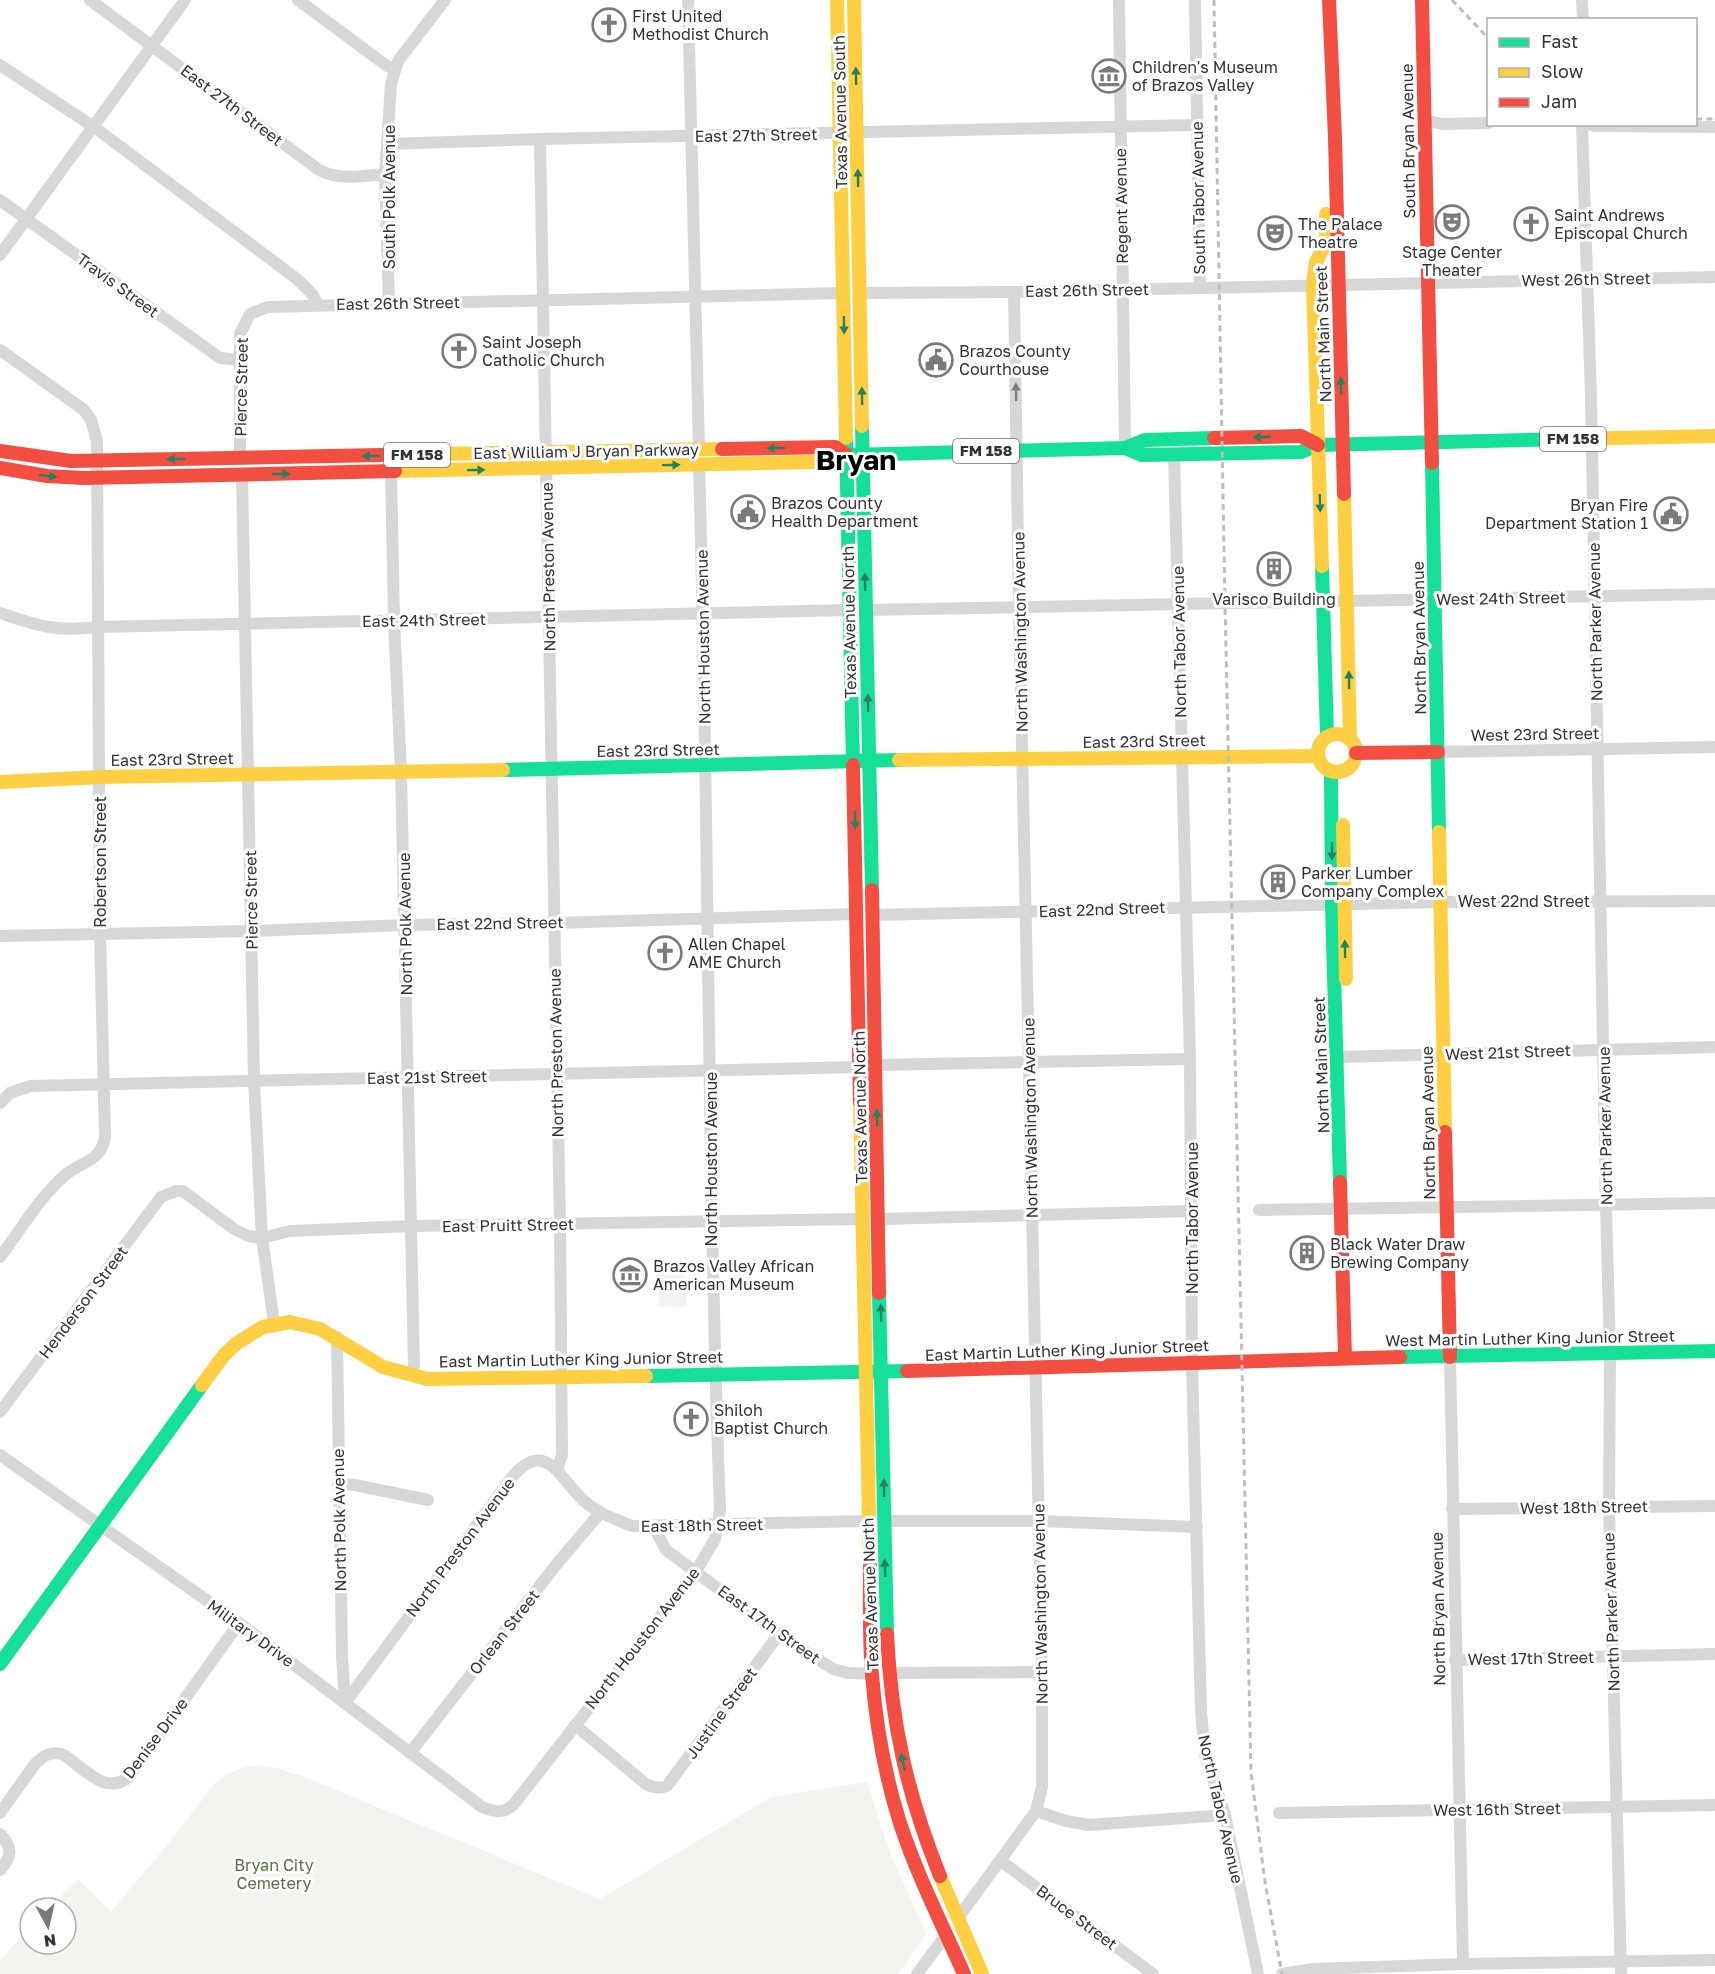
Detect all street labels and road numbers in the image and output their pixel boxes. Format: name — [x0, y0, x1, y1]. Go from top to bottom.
street label: Texas Avenue South — [829, 35, 851, 189]
street label: East 27th Street — [177, 60, 287, 150]
street label: South Bryan Avenue — [1397, 63, 1419, 219]
street label: South Tabor Avenue — [1187, 121, 1209, 275]
street label: East 27th Street — [694, 124, 818, 146]
street label: South Polk Avenue — [379, 125, 399, 269]
street label: Regent Avenue — [1110, 148, 1132, 264]
street label: Travis Street — [73, 249, 163, 321]
street label: North Main Street — [1311, 265, 1335, 403]
street label: West 26th Street — [1521, 268, 1651, 290]
street label: East 26th Street — [1025, 279, 1149, 301]
street label: East 26th Street — [336, 292, 460, 314]
street label: Pierce Street — [230, 337, 252, 437]
road number: FM 158 — [1540, 427, 1606, 451]
street label: East William J Bryan Parkway — [473, 439, 699, 463]
road number: FM 158 — [953, 439, 1019, 463]
road number: FM 158 — [384, 443, 450, 467]
street label: North Preston Avenue — [537, 482, 559, 652]
street label: North Washington Avenue — [1008, 531, 1032, 733]
street label: North Parker Avenue — [1584, 542, 1606, 702]
street label: Texas Avenue North — [838, 546, 860, 698]
street label: North Houston Avenue — [691, 549, 715, 725]
street label: North Bryan Avenue — [1408, 561, 1430, 715]
street label: North Tabor Avenue — [1168, 566, 1190, 718]
street label: West 24th Street — [1436, 587, 1566, 609]
street label: East 24th Street — [362, 609, 486, 631]
street label: West 23rd Street — [1470, 723, 1600, 745]
street label: East 23rd Street — [1082, 730, 1206, 752]
street label: East 23rd Street — [596, 739, 720, 761]
street label: East 23rd Street — [110, 748, 234, 770]
street label: Robertson Street — [90, 796, 110, 928]
street label: Pierce Street — [240, 850, 262, 950]
street label: North Polk Avenue — [394, 852, 416, 996]
street label: West 22nd Street — [1458, 891, 1590, 911]
street label: East 22nd Street — [1038, 897, 1166, 921]
street label: East 22nd Street — [436, 912, 564, 934]
street label: North Preston Avenue — [545, 968, 567, 1138]
street label: North Main Street — [1309, 996, 1333, 1134]
street label: North Washington Avenue — [1018, 1017, 1042, 1219]
street label: Texas Avenue North — [849, 1031, 871, 1183]
street label: West 21st Street — [1445, 1040, 1571, 1064]
street label: North Bryan Avenue — [1417, 1046, 1439, 1200]
street label: North Parker Avenue — [1594, 1046, 1616, 1206]
street label: East 21st Street — [366, 1066, 488, 1088]
street label: North Houston Avenue — [701, 1072, 721, 1246]
street label: North Tabor Avenue — [1182, 1142, 1202, 1294]
street label: East Pruitt Street — [442, 1214, 574, 1236]
street label: Henderson Street — [34, 1242, 132, 1362]
street label: West Martin Luther King Junior Street — [1385, 1325, 1675, 1351]
street label: East Martin Luther King Junior Street — [924, 1335, 1210, 1365]
street label: East Martin Luther King Junior Street — [439, 1347, 723, 1371]
street label: North Polk Avenue — [328, 1448, 350, 1592]
street label: North Preston Avenue — [401, 1473, 519, 1621]
street label: West 18th Street — [1520, 1496, 1648, 1518]
street label: North Washington Avenue — [1028, 1503, 1052, 1705]
street label: East 18th Street — [641, 1514, 763, 1536]
street label: Texas Avenue North — [857, 1517, 883, 1671]
street label: North Bryan Avenue — [1427, 1532, 1449, 1686]
street label: North Parker Avenue — [1598, 1532, 1624, 1692]
street label: North Houston Avenue — [580, 1563, 704, 1713]
street label: East 17th Street — [714, 1580, 824, 1668]
street label: Orlean Street — [465, 1585, 543, 1679]
street label: Military Drive — [204, 1595, 298, 1671]
street label: West 17th Street — [1467, 1647, 1595, 1669]
street label: Justine Street — [681, 1663, 761, 1763]
street label: Denise Drive — [118, 1694, 192, 1782]
street label: North Tabor Avenue — [1194, 1733, 1248, 1885]
street label: West 16th Street — [1433, 1798, 1561, 1820]
street label: Bruce Street — [1033, 1880, 1121, 1954]

